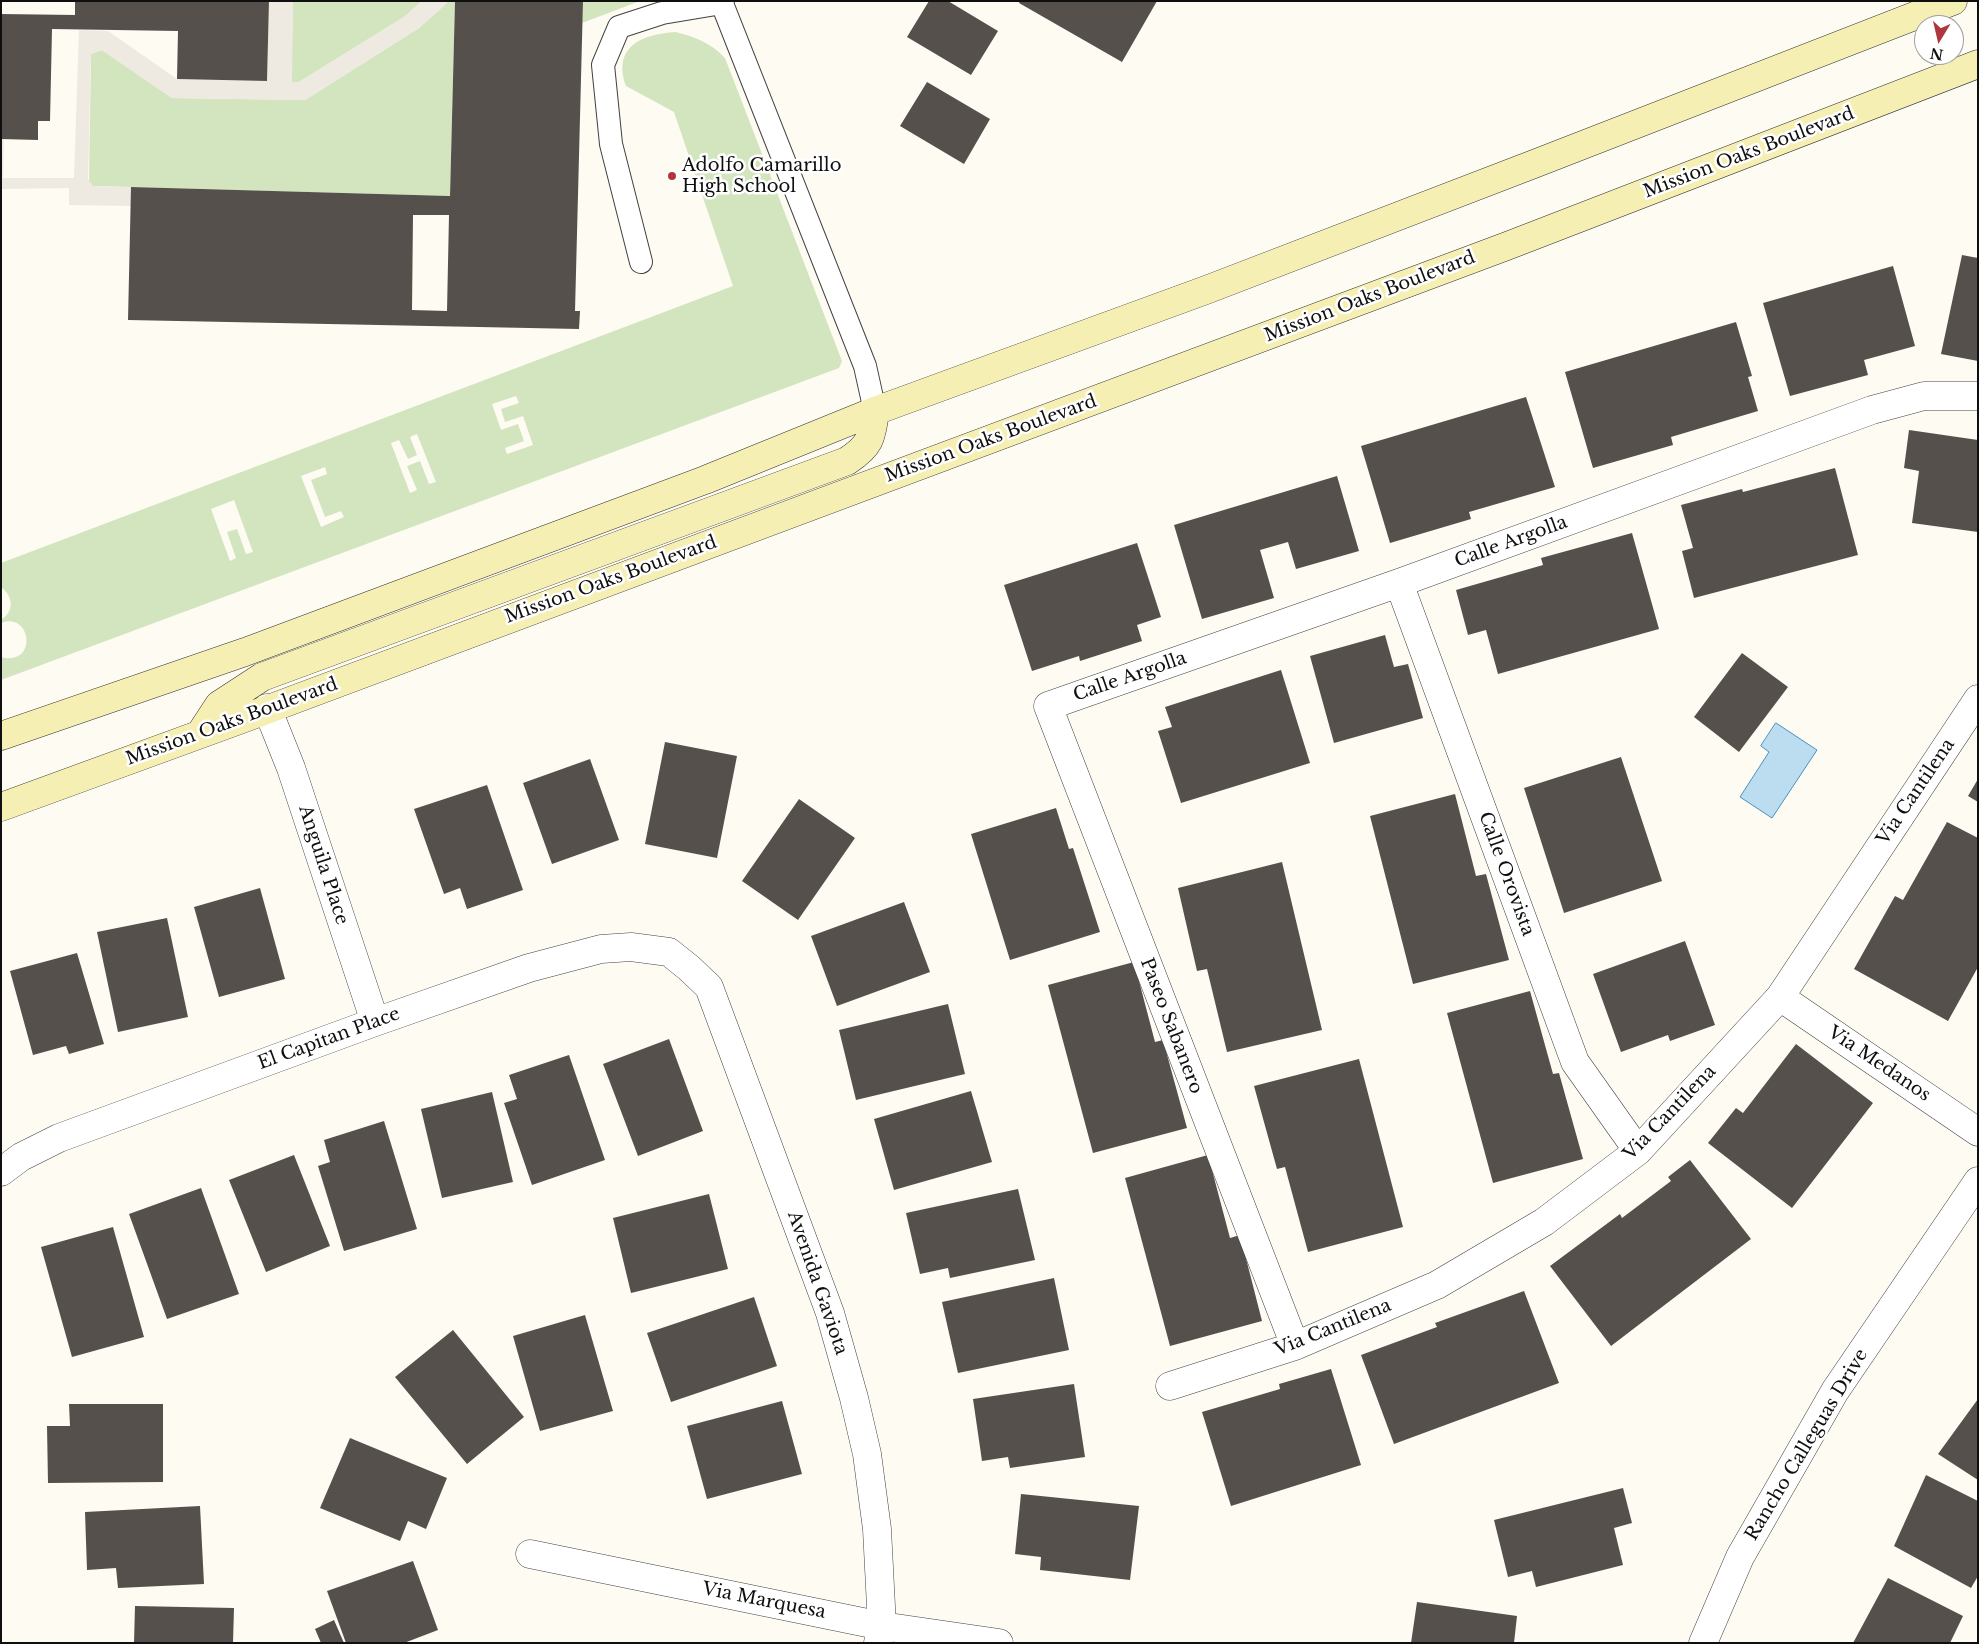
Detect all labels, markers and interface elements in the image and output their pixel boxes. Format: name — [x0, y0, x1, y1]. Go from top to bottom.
north arrow — [1914, 15, 1964, 65]
text: N — [1929, 44, 1945, 64]
street label: Mission Oaks Boulevard — [1641, 103, 1857, 203]
place label: Adolfo Camarillo High School — [682, 155, 841, 198]
marker: Adolfo Camarillo High School — [666, 170, 678, 182]
street label: Mission Oaks Boulevard — [1262, 247, 1478, 347]
street label: Mission Oaks Boulevard — [882, 391, 1100, 487]
street label: Calle Argolla — [1452, 512, 1570, 572]
street label: Mission Oaks Boulevard — [502, 532, 720, 628]
street label: Calle Argolla — [1071, 648, 1189, 706]
street label: Mission Oaks Boulevard — [123, 674, 341, 770]
street label: Via Cantilena — [1873, 735, 1959, 849]
street label: Anguila Place — [294, 802, 352, 928]
street label: Calle Orovista — [1474, 809, 1538, 939]
street label: Paseo Sabanero — [1135, 955, 1207, 1097]
street label: El Capitan Place — [255, 1003, 403, 1075]
street label: Via Medanos — [1824, 1022, 1934, 1106]
street label: Via Cantilena — [1619, 1061, 1721, 1165]
street label: Avenida Gaviota — [782, 1208, 852, 1358]
street label: Via Cantilena — [1272, 1295, 1394, 1361]
street label: Rancho Calleguas Drive — [1741, 1345, 1873, 1545]
street label: Via Marquesa — [700, 1578, 828, 1624]

